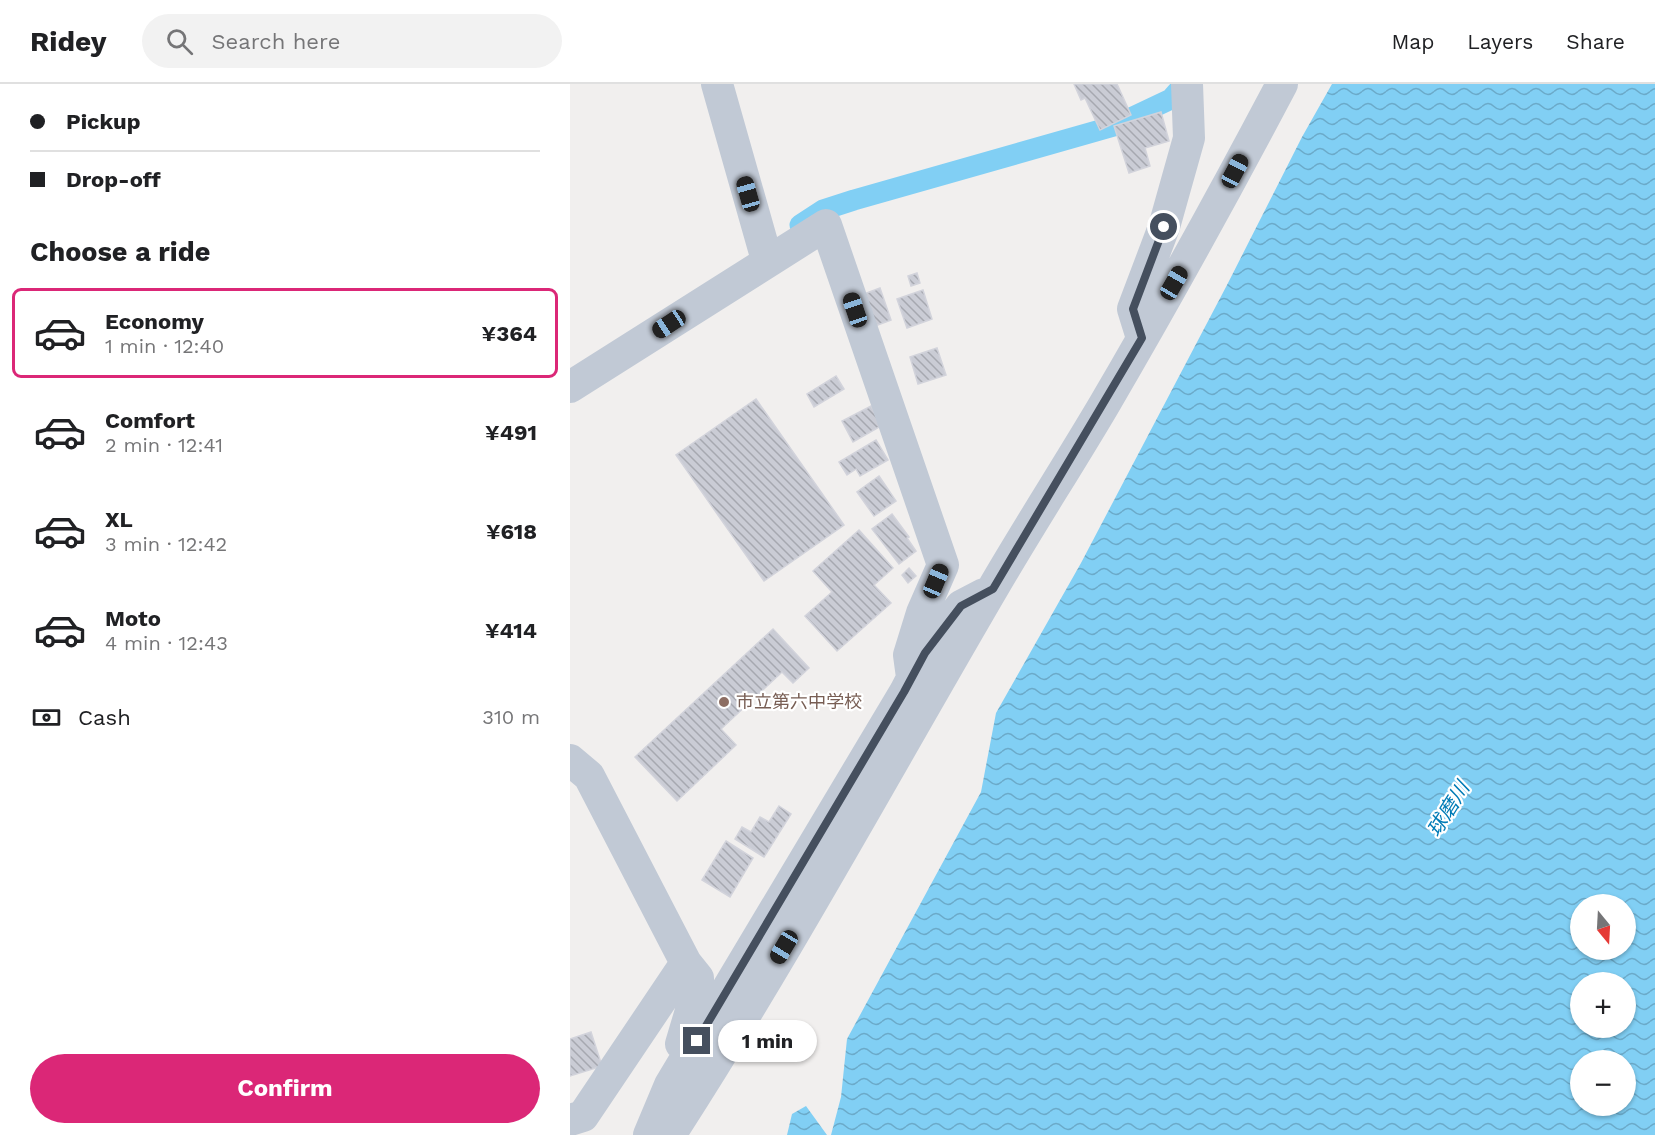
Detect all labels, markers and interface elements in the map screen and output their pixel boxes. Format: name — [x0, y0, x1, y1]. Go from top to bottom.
search box — [142, 14, 562, 68]
text: Ridey — [30, 25, 106, 58]
icon: search — [163, 25, 196, 58]
text: Search here — [211, 29, 340, 54]
text: Map — [1391, 29, 1434, 54]
text: Layers — [1467, 29, 1533, 54]
text: Share — [1566, 29, 1625, 54]
text: Pickup — [66, 109, 141, 134]
car — [1219, 151, 1251, 191]
text: Drop-off — [66, 167, 161, 192]
car — [734, 174, 762, 214]
route start — [1150, 213, 1177, 240]
text: Choose a ride — [30, 236, 210, 268]
car — [1157, 263, 1191, 303]
car — [841, 290, 869, 330]
icon: car — [33, 306, 87, 360]
car — [649, 307, 689, 341]
text: Economy — [105, 309, 204, 334]
text: ¥364 — [482, 321, 537, 346]
text: 1 min · 12:40 — [105, 334, 224, 358]
icon: car — [33, 405, 87, 459]
text: Comfort — [105, 408, 195, 433]
text: ¥491 — [485, 420, 537, 445]
text: 2 min · 12:41 — [105, 433, 223, 457]
icon: car — [33, 504, 87, 558]
text: XL — [105, 507, 133, 532]
text: ¥618 — [486, 519, 537, 544]
text: 3 min · 12:42 — [105, 532, 227, 556]
car — [921, 561, 951, 601]
icon: car — [33, 603, 87, 657]
text: Moto — [105, 606, 161, 631]
text: ¥414 — [485, 618, 537, 643]
text: 4 min · 12:43 — [105, 631, 228, 655]
place label: 市立第六中学校 — [736, 691, 862, 712]
marker: 市立第六中学校 — [717, 695, 731, 709]
icon: cash — [30, 701, 63, 734]
text: Cash — [78, 705, 131, 730]
text: 310 m — [482, 705, 540, 729]
water label: 球磨川 — [1422, 776, 1475, 841]
north arrow — [1570, 894, 1636, 960]
map controls — [1570, 894, 1636, 1116]
car — [767, 927, 801, 967]
button: + — [1570, 972, 1636, 1038]
callout: 1 min — [718, 1020, 817, 1062]
route end — [683, 1027, 710, 1054]
text: 1 min — [742, 1029, 793, 1053]
button: − — [1570, 1050, 1636, 1116]
button: Confirm — [30, 1054, 540, 1123]

